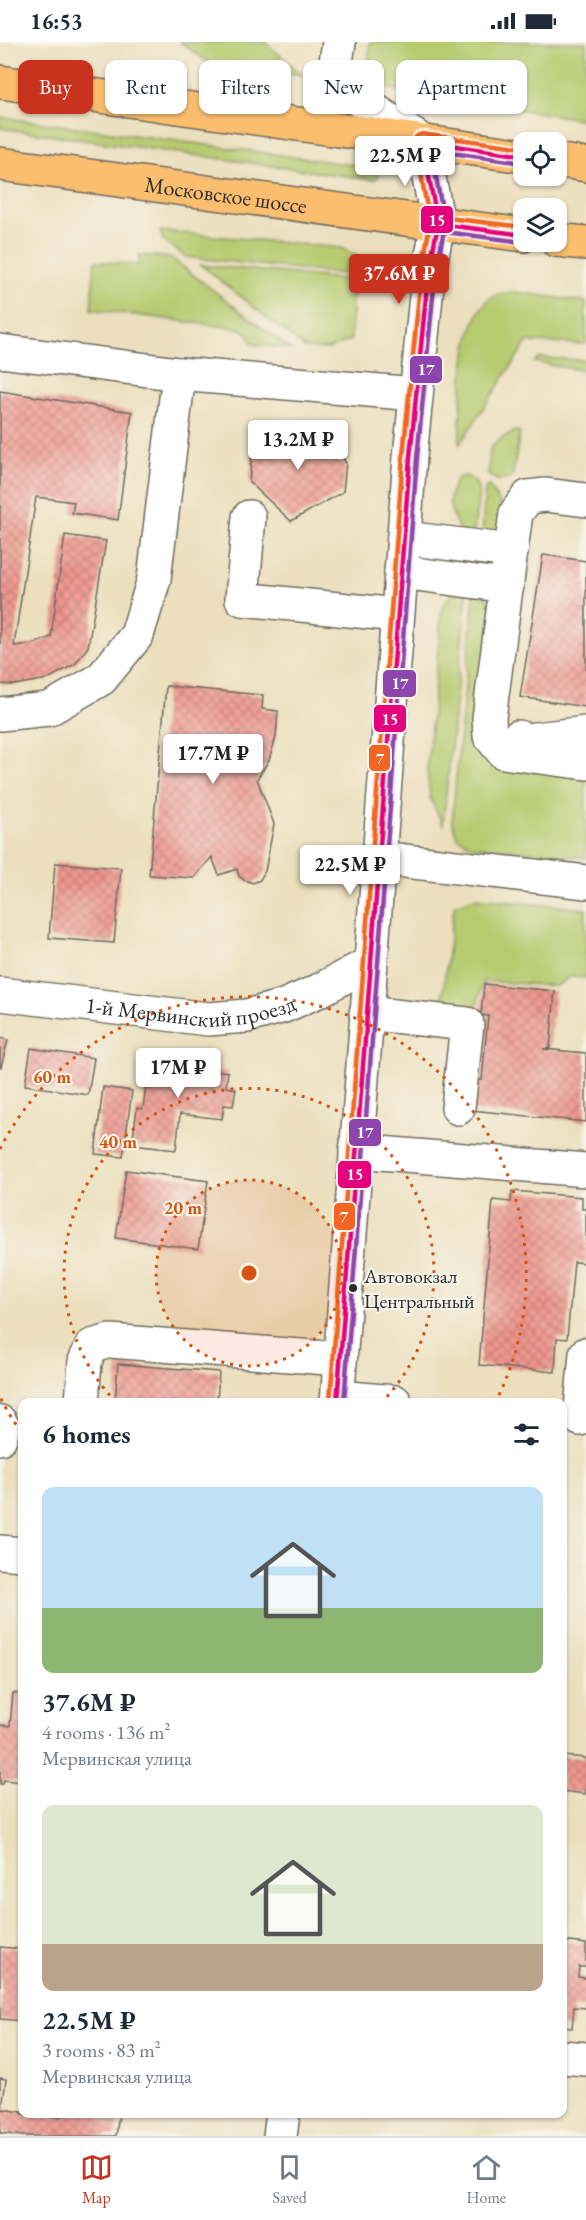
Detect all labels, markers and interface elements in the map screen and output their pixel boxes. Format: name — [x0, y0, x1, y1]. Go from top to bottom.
text: 16:53 — [30, 7, 83, 36]
chip: Buy — [18, 60, 93, 114]
chip: Rent — [105, 60, 187, 114]
chip: Filters — [199, 60, 291, 114]
chip: New — [303, 60, 384, 114]
chip: Apartment — [396, 60, 527, 114]
map controls — [513, 132, 567, 252]
button: locate — [513, 132, 567, 186]
pin: 22.5M ₽ — [350, 136, 460, 187]
text: 22.5M ₽ — [369, 142, 441, 168]
street label: Московское шоссе — [143, 169, 309, 220]
button: layers — [513, 198, 567, 252]
line badge: 15 — [420, 205, 454, 234]
text: 15 — [429, 210, 445, 231]
pin: 37.6M ₽ — [344, 254, 454, 305]
text: 37.6M ₽ — [363, 260, 435, 286]
line badge: 17 — [409, 355, 443, 384]
text: 17 — [418, 359, 435, 380]
pin: 13.2M ₽ — [243, 420, 353, 471]
text: 13.2M ₽ — [262, 426, 334, 452]
line badge: 17 — [382, 669, 417, 698]
text: 17 — [392, 673, 409, 694]
line badge: 15 — [373, 704, 407, 733]
text: 15 — [382, 709, 398, 730]
pin: 17.7M ₽ — [158, 734, 268, 785]
text: 17.7M ₽ — [177, 740, 249, 766]
line badge: 7 — [368, 744, 391, 772]
text: 7 — [376, 748, 385, 769]
pin: 22.5M ₽ — [295, 845, 405, 896]
text: 22.5M ₽ — [314, 851, 386, 877]
street label: 1-й Мервинский проезд — [84, 988, 300, 1034]
pin: 17M ₽ — [136, 1048, 220, 1099]
text: 17M ₽ — [150, 1054, 206, 1080]
text: 60 m — [33, 1065, 71, 1088]
line badge: 17 — [348, 1118, 382, 1147]
text: 17 — [357, 1122, 374, 1143]
text: 40 m — [99, 1130, 137, 1153]
line badge: 15 — [337, 1160, 372, 1189]
text: 15 — [347, 1164, 363, 1185]
text: 20 m — [164, 1196, 202, 1219]
line badge: 7 — [333, 1202, 356, 1231]
text: 7 — [340, 1206, 349, 1227]
centre of rings — [239, 1263, 259, 1283]
place label: Автовокзал Центральный — [363, 1263, 475, 1314]
marker: Автовокзал Центральный — [347, 1282, 359, 1294]
text: 6 homes — [42, 1417, 131, 1451]
icon: filters — [510, 1418, 543, 1451]
icon: home — [239, 1526, 347, 1634]
text: 37.6M ₽ — [42, 1685, 136, 1719]
text: 4 rooms · 136 m² — [42, 1719, 170, 1745]
text: Мервинская улица — [42, 1745, 192, 1771]
icon: home — [239, 1844, 347, 1952]
text: 22.5M ₽ — [42, 2003, 136, 2037]
text: 3 rooms · 83 m² — [42, 2037, 161, 2063]
text: Мервинская улица — [42, 2063, 192, 2089]
tab: Map — [80, 2151, 113, 2208]
tab: Saved — [273, 2151, 307, 2208]
tab: Home — [467, 2151, 506, 2208]

